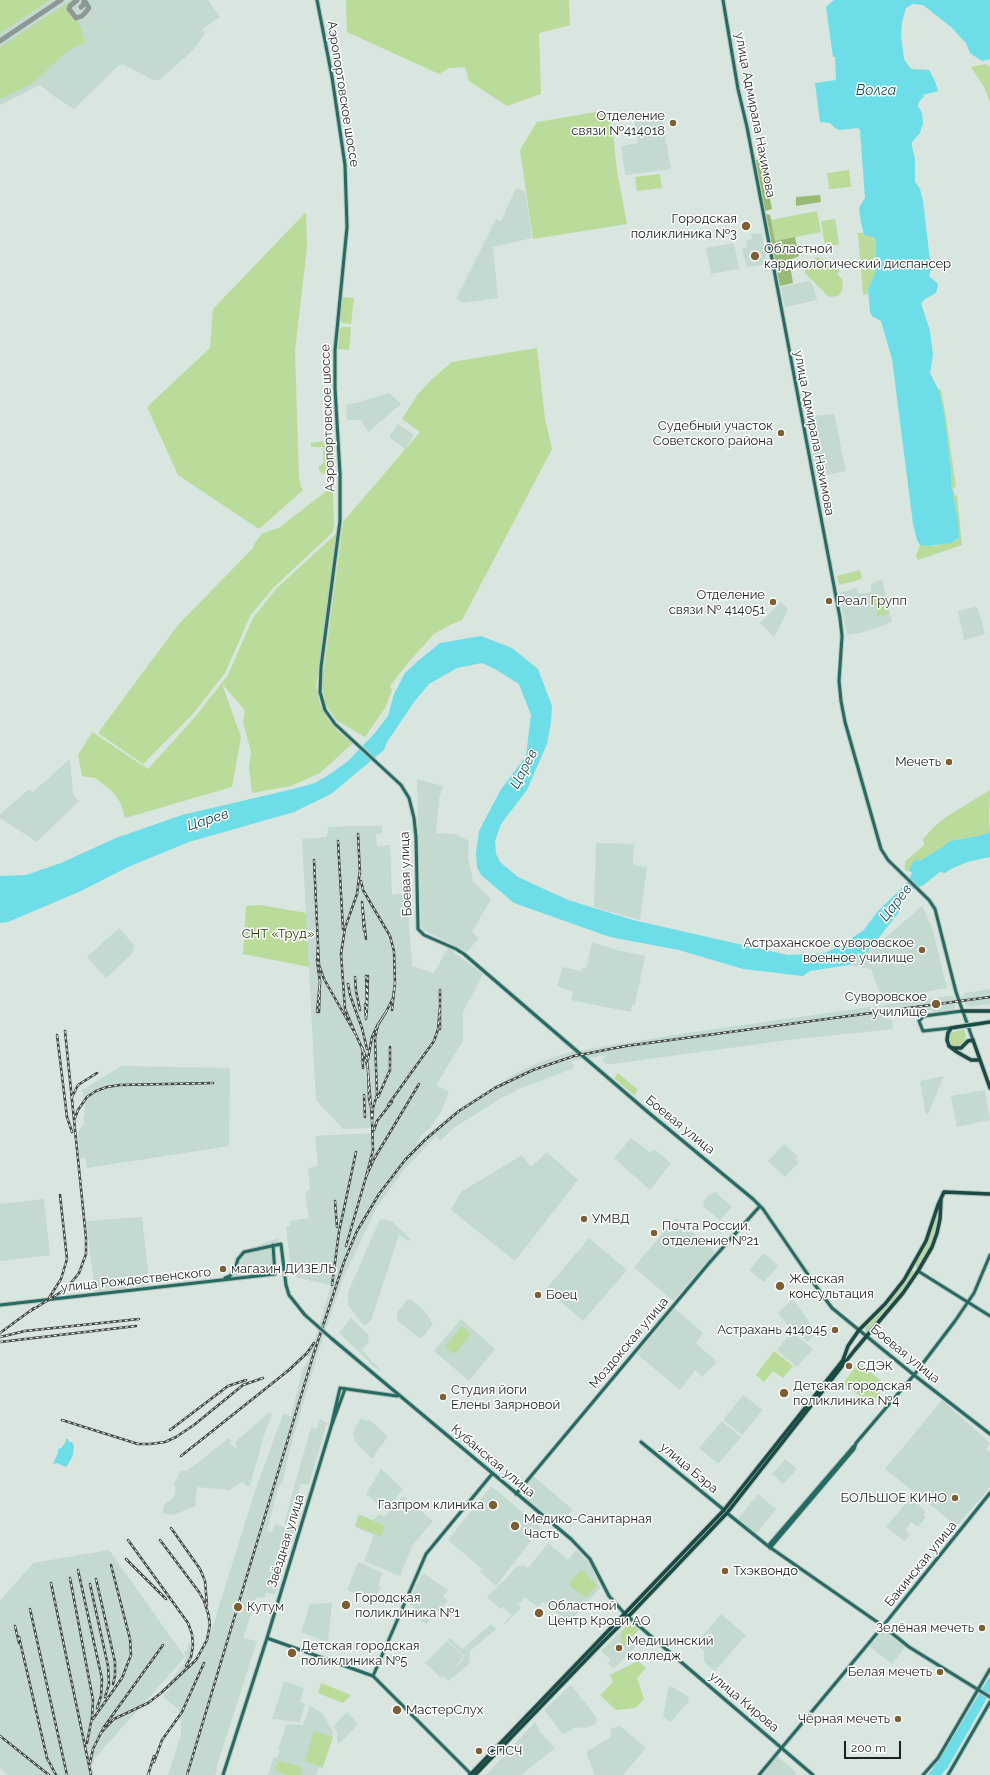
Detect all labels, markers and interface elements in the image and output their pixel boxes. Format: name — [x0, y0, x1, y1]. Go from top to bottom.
street label: Аэропортовское шоссе — [324, 20, 362, 168]
street label: улица Адмирала Нахимова — [731, 31, 779, 199]
water label: Волга — [856, 83, 896, 99]
place label: Отделение связи №414018 — [571, 108, 665, 139]
marker: Отделение связи №414018 — [668, 118, 678, 128]
place label: Городская поликлиника №3 — [631, 211, 737, 242]
marker: Городская поликлиника №3 — [740, 220, 752, 232]
place label: Областной кардиологический диспансер — [764, 241, 951, 272]
marker: Областной кардиологический диспансер — [749, 250, 761, 262]
street label: Аэропортовское шоссе — [318, 344, 338, 492]
street label: улица Адмирала Нахимова — [790, 349, 838, 517]
place label: Судебный участок Советского района — [653, 418, 773, 449]
marker: Судебный участок Советского района — [776, 428, 786, 438]
place label: Отделение связи № 414051 — [669, 587, 765, 618]
place label: Реал Групп — [837, 593, 907, 609]
marker: Реал Групп — [824, 596, 834, 606]
marker: Отделение связи № 414051 — [768, 597, 778, 607]
water label: Царев — [507, 746, 541, 792]
place label: Мечеть — [895, 754, 941, 770]
marker: Мечеть — [944, 757, 954, 767]
water label: Царев — [185, 805, 231, 835]
street label: Боевая улица — [397, 831, 415, 917]
water label: Царев — [876, 881, 916, 925]
park label: СНТ «Труд» — [242, 926, 314, 942]
place label: Астраханское суворовское военное училище — [743, 935, 914, 966]
marker: Астраханское суворовское военное училище — [917, 945, 927, 955]
place label: Суворовское училище — [845, 989, 927, 1020]
marker: Суворовское училище — [930, 998, 942, 1010]
street label: Боевая улица — [642, 1092, 718, 1158]
place label: УМВД — [592, 1211, 630, 1227]
marker: УМВД — [579, 1214, 589, 1224]
place label: Почта России, отделение №21 — [662, 1218, 759, 1249]
marker: Почта России, отделение №21 — [649, 1228, 659, 1238]
place label: магазин ДИЗЕЛЬ — [231, 1261, 336, 1277]
street label: улица Рождественского — [60, 1264, 212, 1296]
marker: магазин ДИЗЕЛЬ — [218, 1264, 228, 1274]
place label: Женская консультация — [789, 1271, 874, 1302]
marker: Женская консультация — [774, 1280, 786, 1292]
place label: Боец — [546, 1287, 577, 1303]
marker: Боец — [533, 1290, 543, 1300]
street label: Моздокская улица — [586, 1294, 672, 1392]
street label: Боевая улица — [867, 1321, 943, 1387]
place label: Астрахань 414045 — [717, 1322, 827, 1338]
marker: Астрахань 414045 — [830, 1325, 840, 1335]
place label: СДЭК — [857, 1358, 893, 1374]
marker: СДЭК — [844, 1361, 854, 1371]
place label: Детская городская поликлиника №4 — [793, 1378, 912, 1409]
place label: Студия йоги Елены Заярновой — [451, 1382, 560, 1413]
marker: Детская городская поликлиника №4 — [778, 1387, 790, 1399]
marker: Студия йоги Елены Заярновой — [438, 1392, 448, 1402]
street label: Кубанская улица — [448, 1421, 538, 1501]
street label: улица Бэра — [657, 1439, 721, 1497]
place label: БОЛЬШОЕ КИНО — [841, 1490, 947, 1506]
street label: Звёздная улица — [264, 1493, 308, 1589]
marker: БОЛЬШОЕ КИНО — [950, 1493, 960, 1503]
place label: Газпром клиника — [378, 1497, 484, 1513]
marker: Газпром клиника — [487, 1499, 499, 1511]
place label: Медико-Санитарная Часть — [524, 1511, 652, 1542]
street label: Бакинская улица — [882, 1518, 960, 1610]
marker: Медико-Санитарная Часть — [509, 1520, 521, 1532]
place label: Тхэквондо — [733, 1563, 798, 1579]
marker: Тхэквондо — [720, 1566, 730, 1576]
place label: Городская поликлиника №1 — [355, 1590, 460, 1621]
place label: Областной Центр Крови АО — [548, 1598, 650, 1629]
place label: Кутум — [247, 1599, 284, 1615]
marker: Городская поликлиника №1 — [340, 1599, 352, 1611]
marker: Кутум — [232, 1601, 244, 1613]
marker: Областной Центр Крови АО — [533, 1607, 545, 1619]
place label: Зелёная мечеть — [876, 1620, 974, 1636]
marker: Зелёная мечеть — [977, 1623, 987, 1633]
place label: Медицинский колледж — [627, 1633, 713, 1664]
place label: Детская городская поликлиника №5 — [301, 1638, 420, 1669]
marker: Медицинский колледж — [614, 1643, 624, 1653]
marker: Детская городская поликлиника №5 — [286, 1647, 298, 1659]
place label: Белая мечеть — [848, 1664, 932, 1680]
marker: Белая мечеть — [935, 1667, 945, 1677]
street label: улица Кирова — [706, 1668, 782, 1736]
place label: МастерСлух — [406, 1702, 483, 1718]
marker: МастерСлух — [391, 1704, 403, 1716]
place label: Чёрная мечеть — [798, 1711, 890, 1727]
marker: Чёрная мечеть — [893, 1714, 903, 1724]
scale bar — [846, 1733, 903, 1759]
text: 200 m — [851, 1741, 886, 1755]
place label: СПСЧ — [487, 1743, 522, 1759]
marker: СПСЧ — [474, 1746, 484, 1756]

